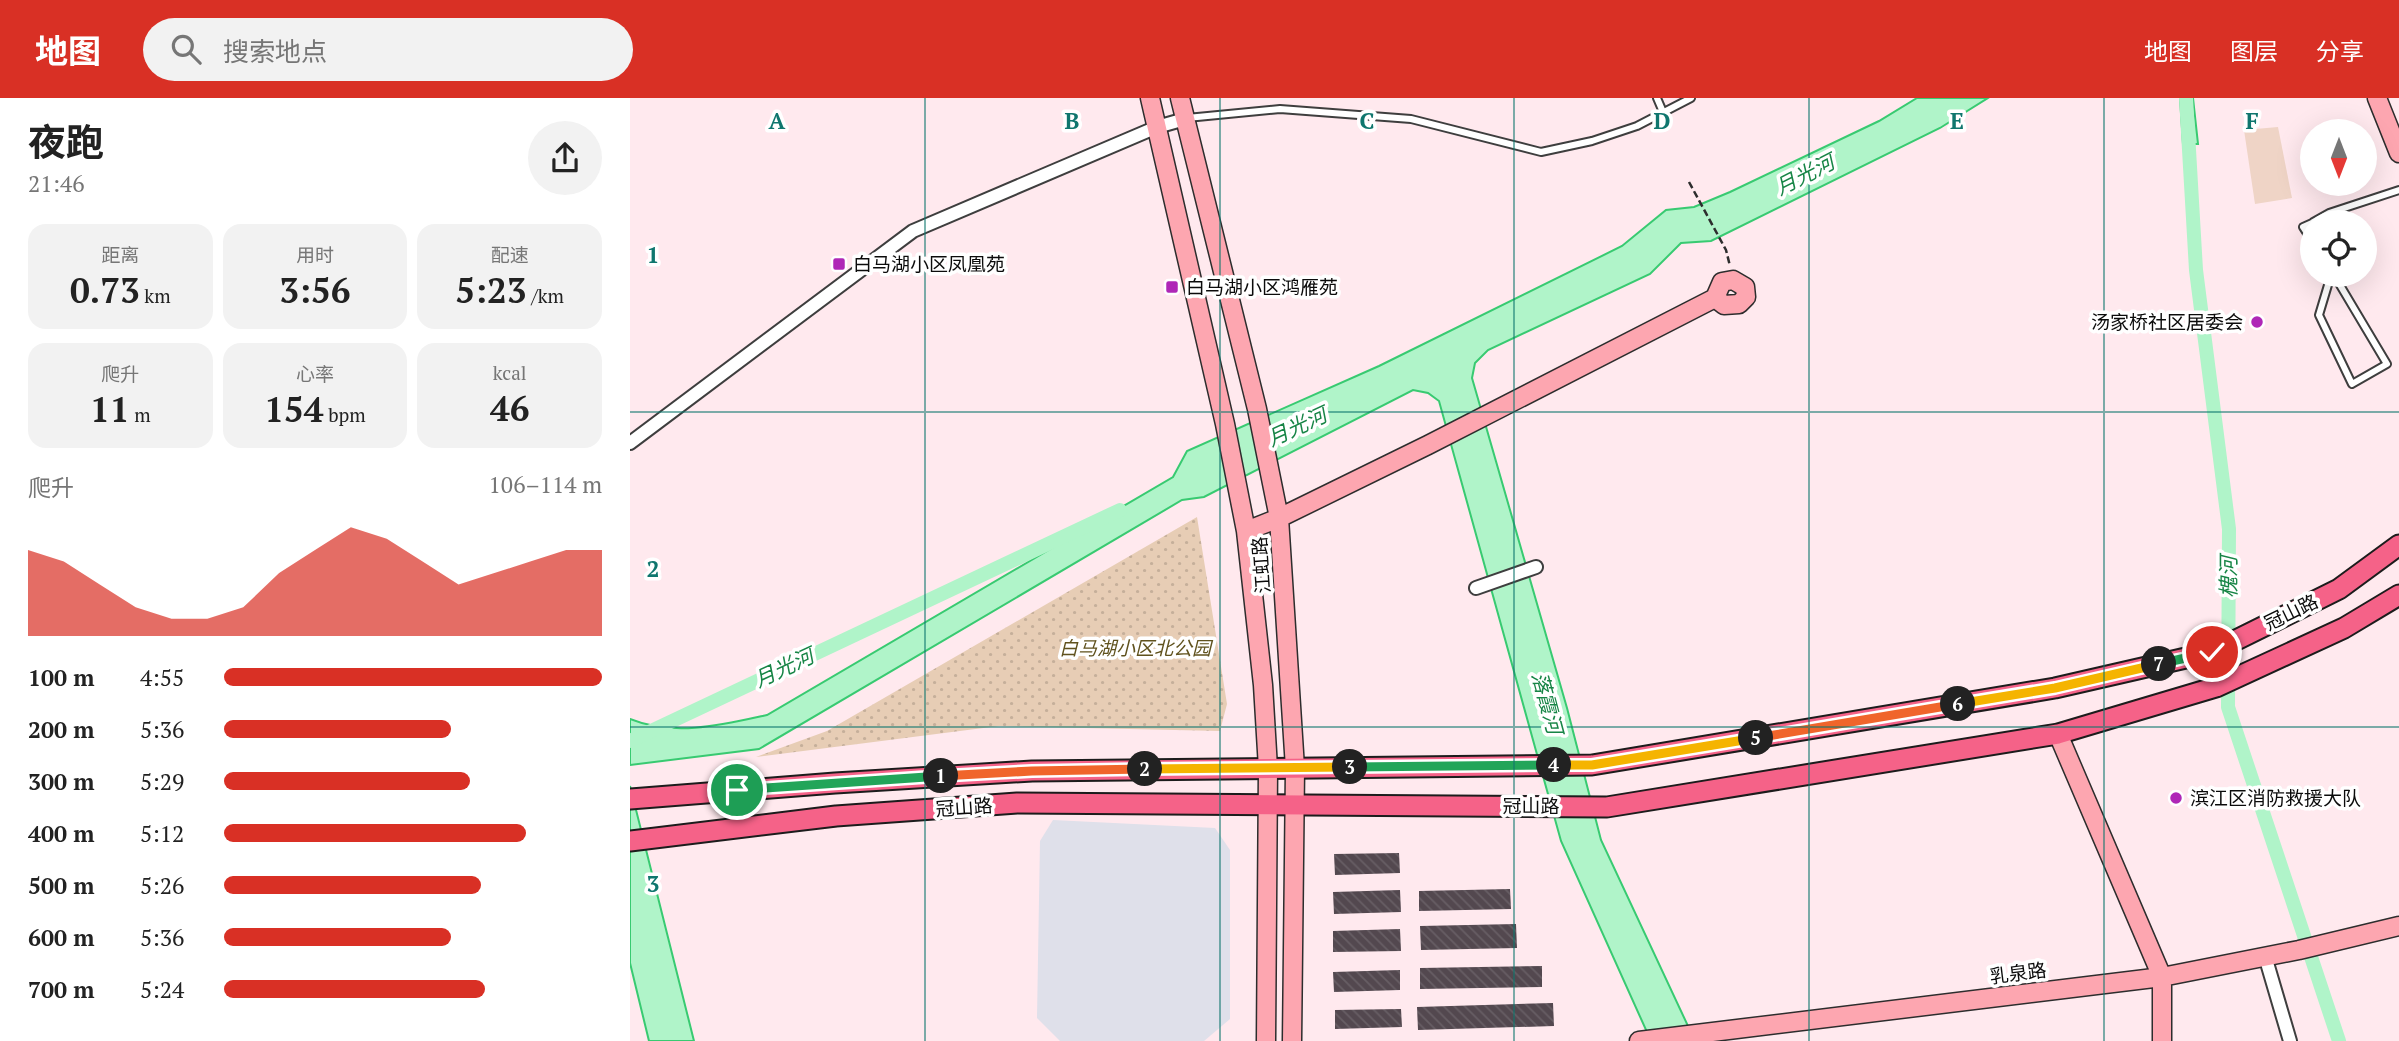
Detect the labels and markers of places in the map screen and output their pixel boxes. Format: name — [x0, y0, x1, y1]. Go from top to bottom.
place label: 白马湖小区凤凰苑 — [853, 251, 1005, 276]
marker: 白马湖小区凤凰苑 — [831, 256, 847, 272]
place label: 白马湖小区鸿雁苑 — [1186, 274, 1338, 299]
marker: 白马湖小区鸿雁苑 — [1164, 279, 1180, 295]
place label: 汤家桥社区居委会 — [2091, 309, 2243, 334]
marker: 汤家桥社区居委会 — [2249, 314, 2265, 330]
pin — [2182, 622, 2242, 682]
pin: 7 — [2142, 646, 2176, 682]
pin: 6 — [1940, 686, 1976, 722]
pin: 5 — [1738, 720, 1774, 756]
pin: 4 — [1536, 748, 1572, 782]
pin: 3 — [1332, 750, 1368, 784]
pin: 2 — [1128, 752, 1162, 786]
pin: 1 — [924, 758, 958, 794]
pin — [707, 760, 767, 820]
place label: 滨江区消防救援大队 — [2190, 785, 2361, 810]
marker: 滨江区消防救援大队 — [2168, 790, 2184, 806]

